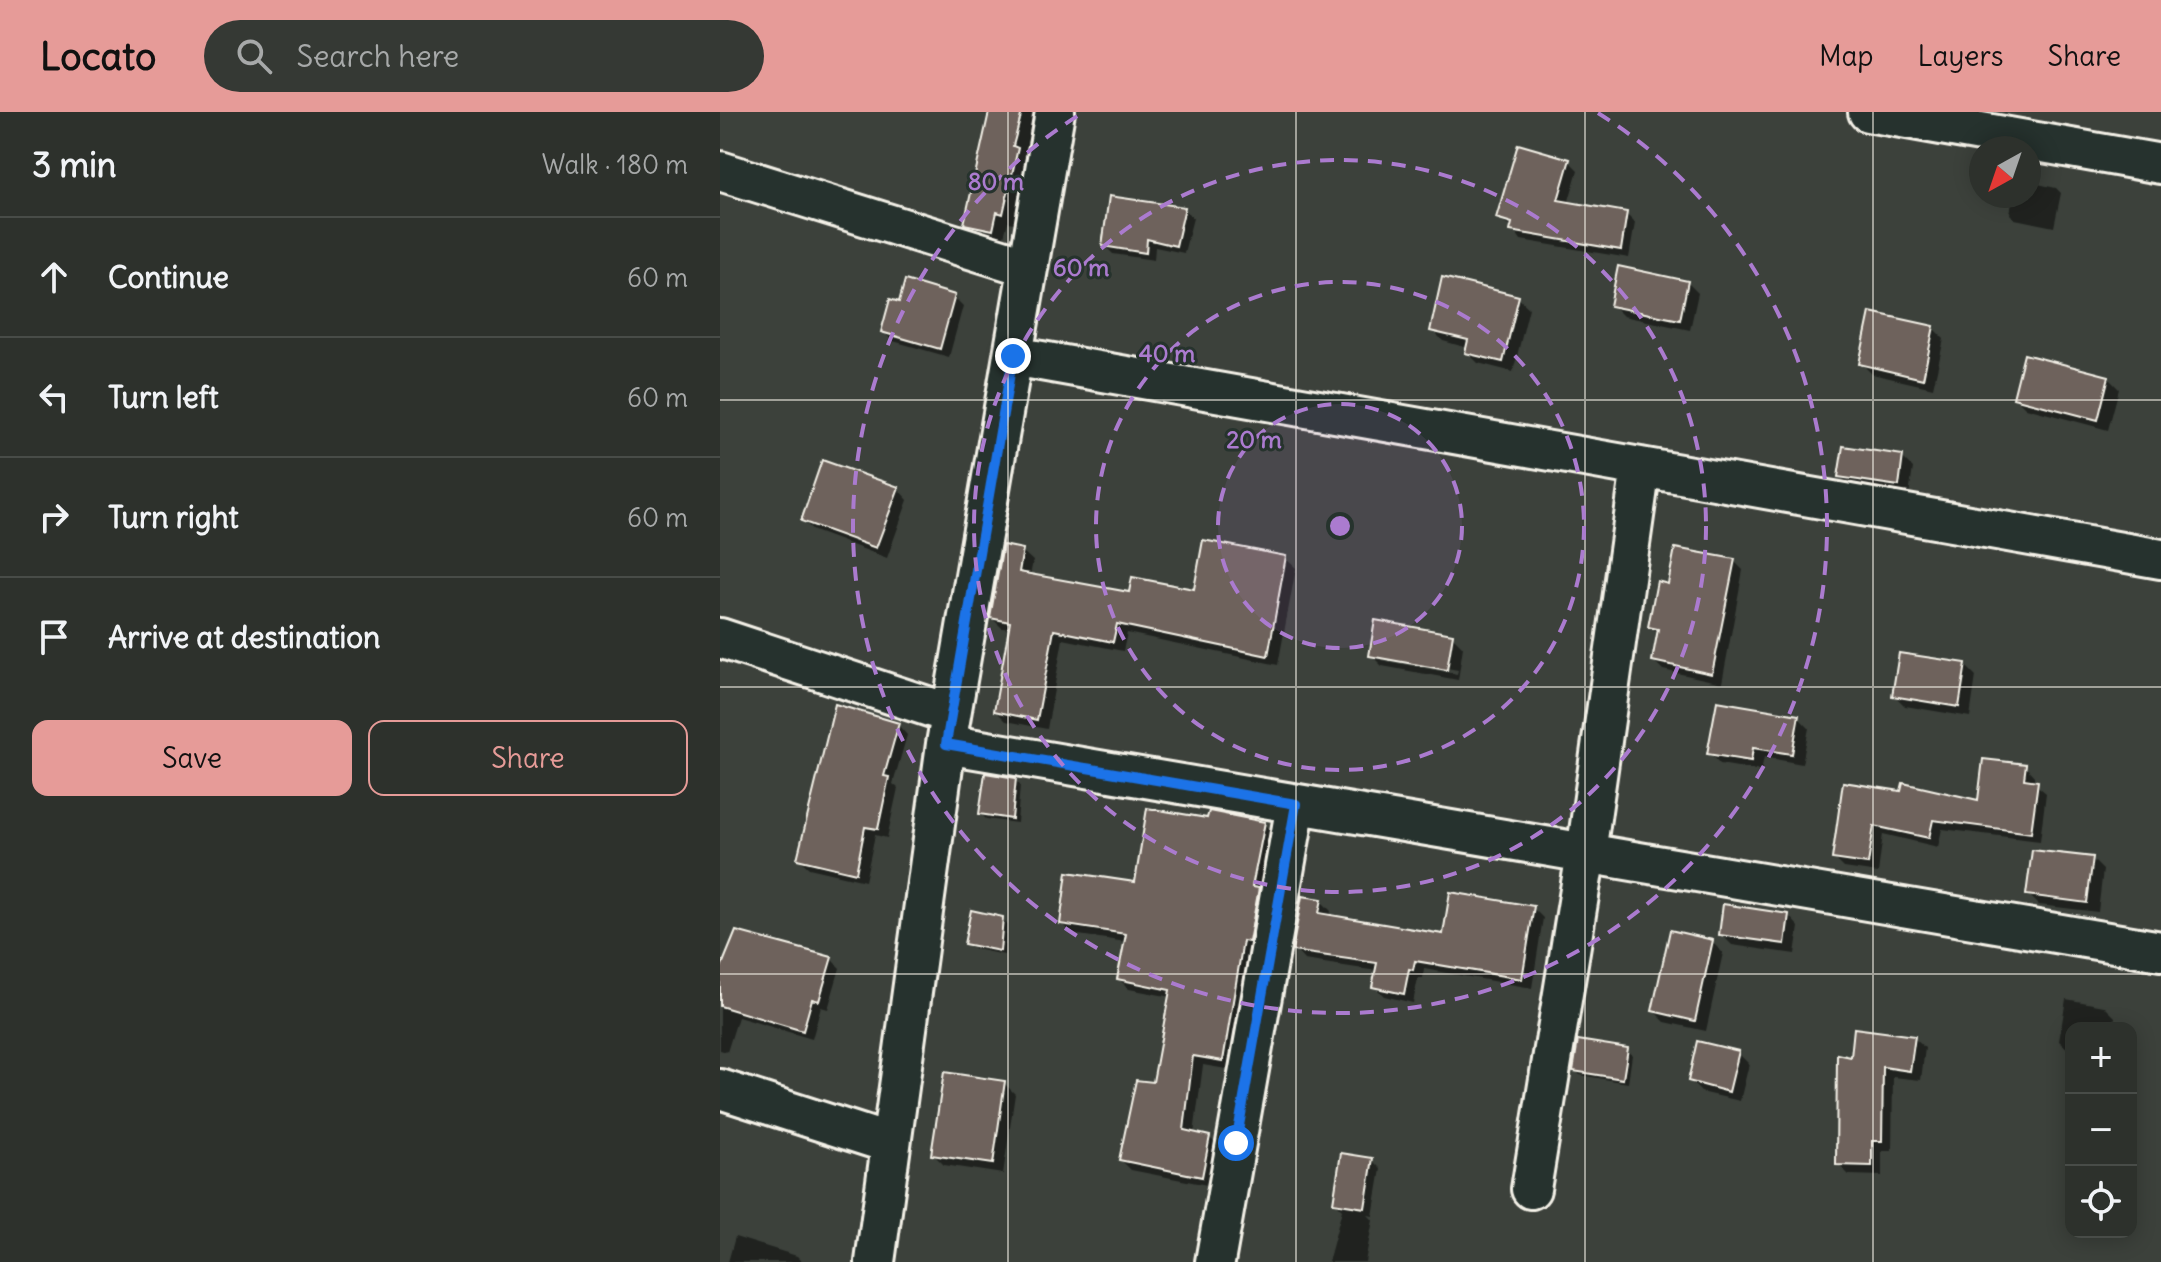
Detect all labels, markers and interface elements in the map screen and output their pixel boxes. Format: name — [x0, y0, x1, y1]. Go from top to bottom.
search box — [204, 20, 764, 92]
text: Locato — [40, 33, 156, 80]
icon: search — [232, 34, 276, 78]
text: Search here — [296, 37, 459, 75]
text: Map — [1819, 38, 1874, 74]
text: Layers — [1918, 38, 2004, 74]
text: Share — [2048, 38, 2121, 74]
north arrow — [1969, 136, 2041, 208]
text: 3 min — [32, 143, 117, 186]
text: Walk · 180 m — [542, 148, 688, 181]
text: 80 m — [968, 166, 1024, 196]
text: 60 m — [1053, 252, 1109, 282]
icon: ahead — [32, 255, 76, 299]
text: Continue — [108, 258, 229, 296]
text: 60 m — [627, 261, 688, 294]
route end — [995, 338, 1031, 374]
text: 40 m — [1139, 338, 1195, 368]
icon: left — [32, 375, 76, 419]
text: Turn left — [108, 378, 219, 416]
text: 60 m — [627, 381, 688, 414]
text: 20 m — [1226, 424, 1282, 454]
icon: right — [32, 495, 76, 539]
text: Turn right — [108, 498, 239, 536]
text: 60 m — [627, 501, 688, 534]
centre of rings — [1326, 512, 1354, 540]
icon: arrive — [32, 615, 76, 659]
text: Arrive at destination — [108, 618, 380, 656]
button: Save — [32, 720, 352, 796]
button: Share — [368, 720, 688, 796]
map controls — [2065, 1022, 2137, 1238]
button: + — [2065, 1022, 2137, 1094]
button: − — [2065, 1094, 2137, 1166]
route start — [1218, 1125, 1254, 1161]
button: locate — [2065, 1166, 2137, 1238]

